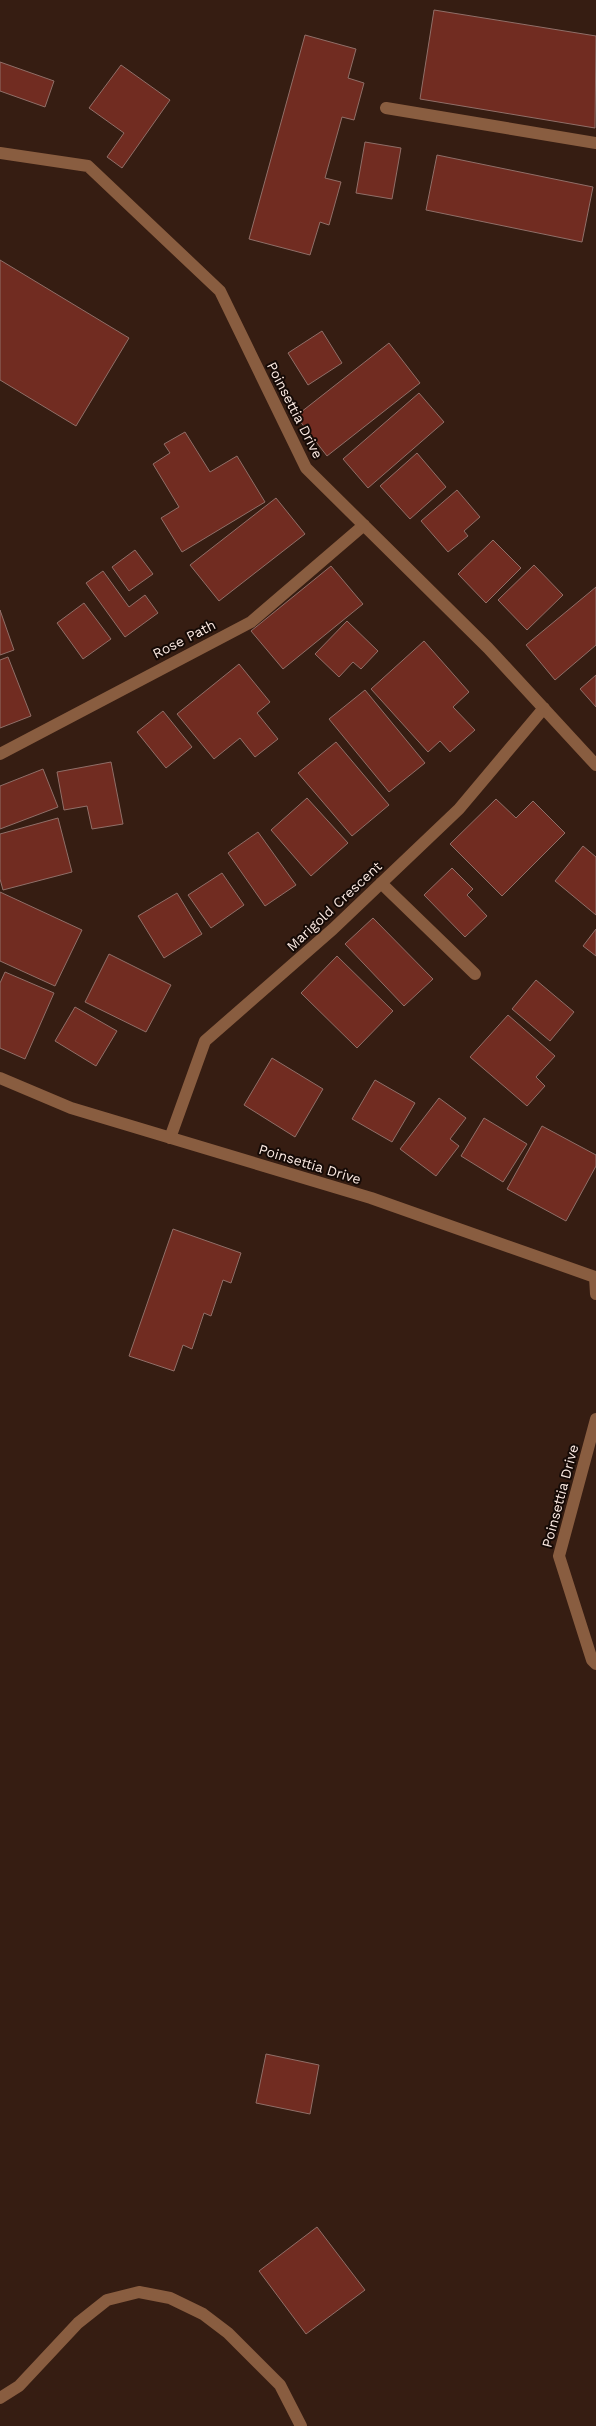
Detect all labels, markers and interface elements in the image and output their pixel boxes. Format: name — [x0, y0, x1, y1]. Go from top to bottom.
street label: Poinsettia Drive — [264, 359, 326, 461]
street label: Rose Path — [150, 616, 218, 662]
street label: Marigold Crescent — [283, 858, 385, 954]
street label: Poinsettia Drive — [257, 1141, 363, 1187]
street label: Poinsettia Drive — [539, 1443, 581, 1549]

